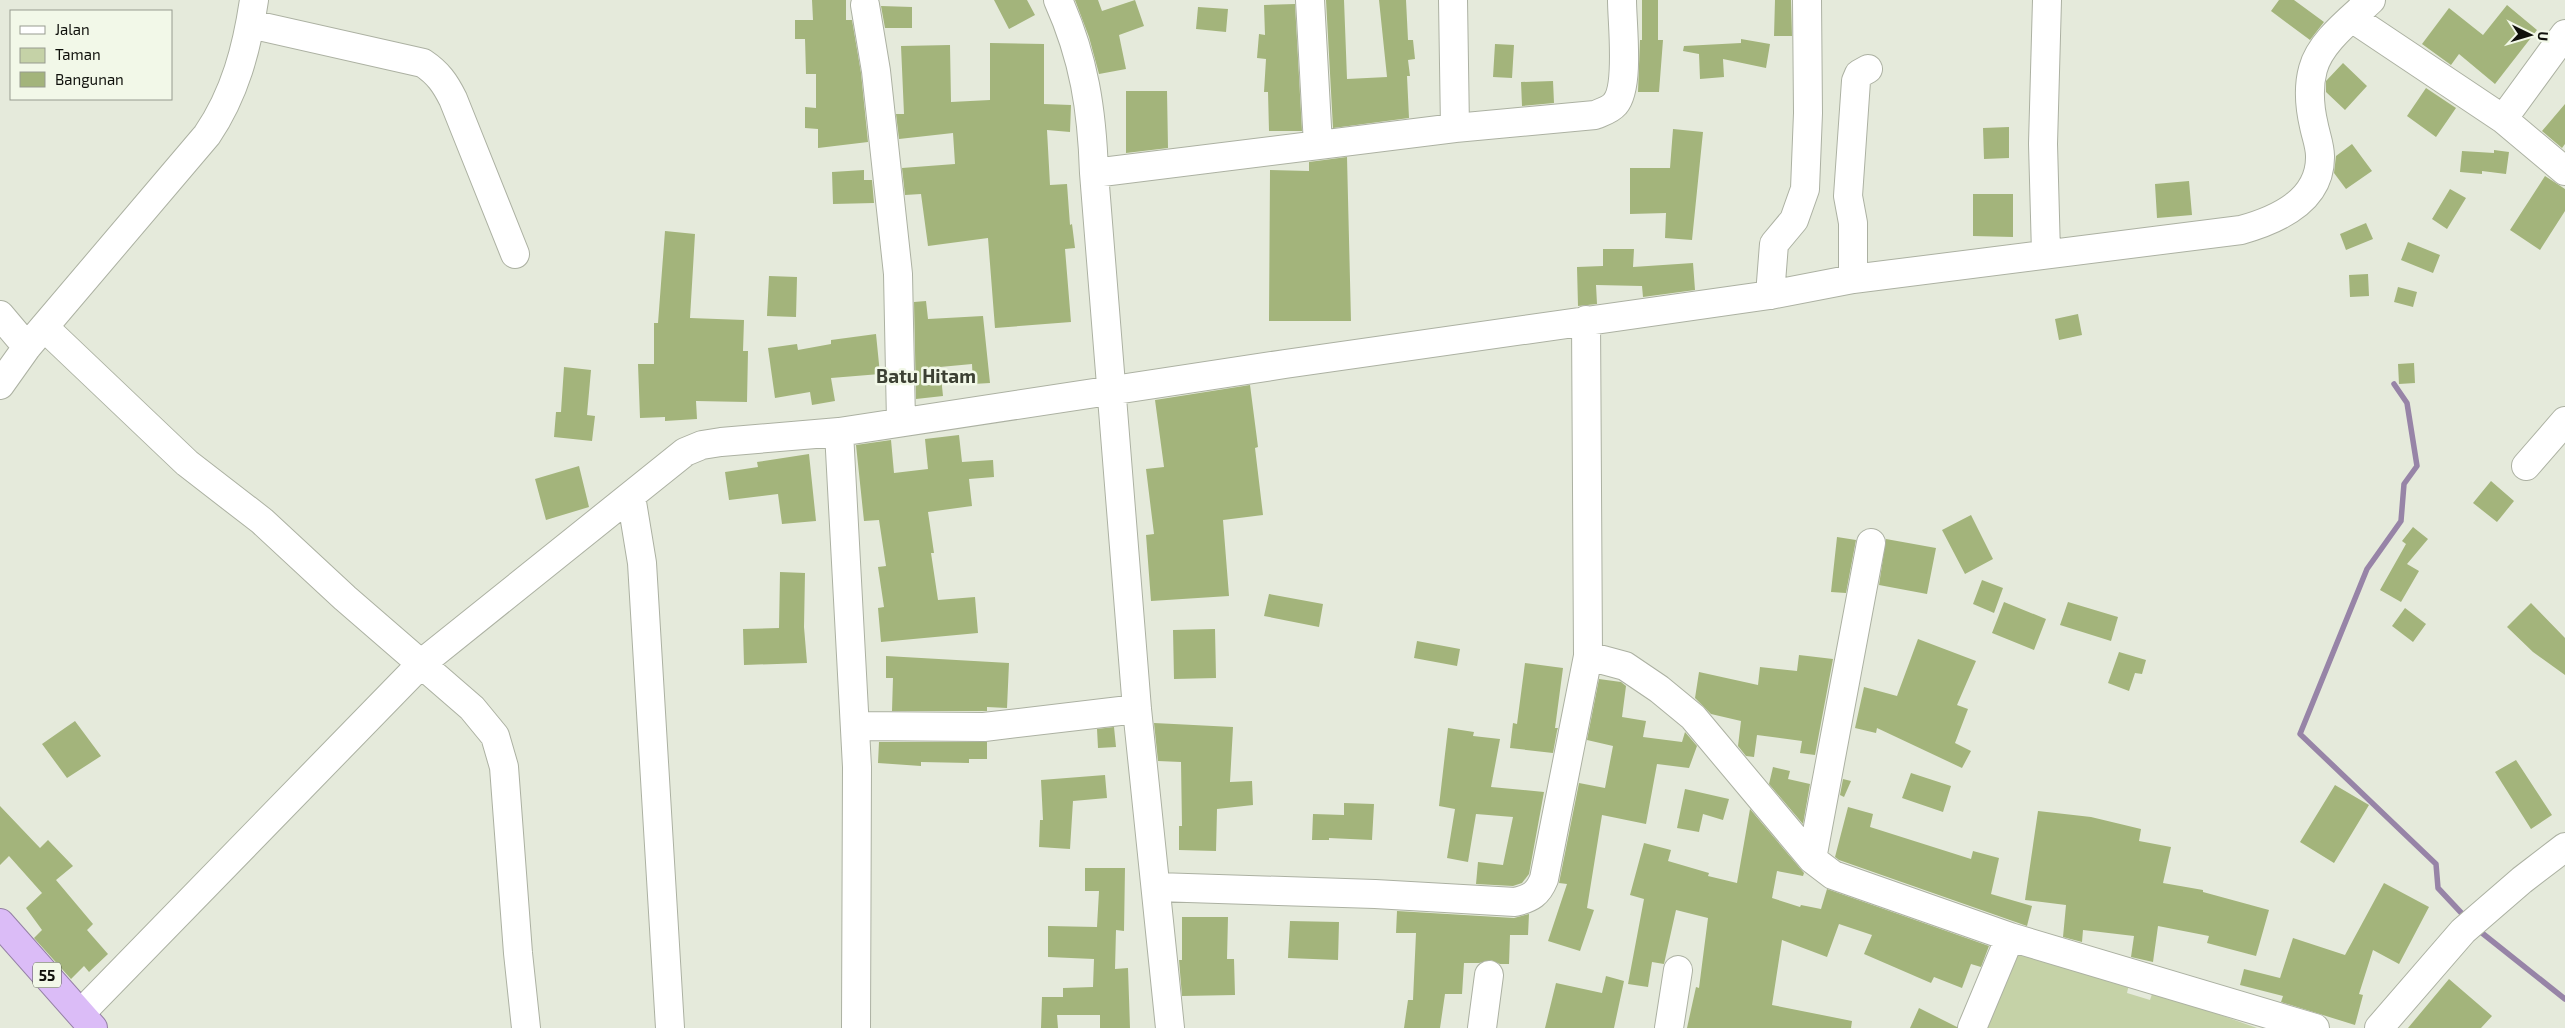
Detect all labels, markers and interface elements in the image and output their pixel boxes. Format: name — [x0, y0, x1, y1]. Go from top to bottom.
legend — [10, 10, 172, 100]
north arrow — [2505, 10, 2555, 60]
text: Jalan — [55, 20, 90, 38]
text: U — [2535, 31, 2552, 42]
text: Taman — [55, 45, 101, 63]
text: Bangunan — [55, 70, 124, 88]
district label: Batu Hitam — [876, 364, 976, 387]
road number: 55 — [33, 962, 61, 988]

